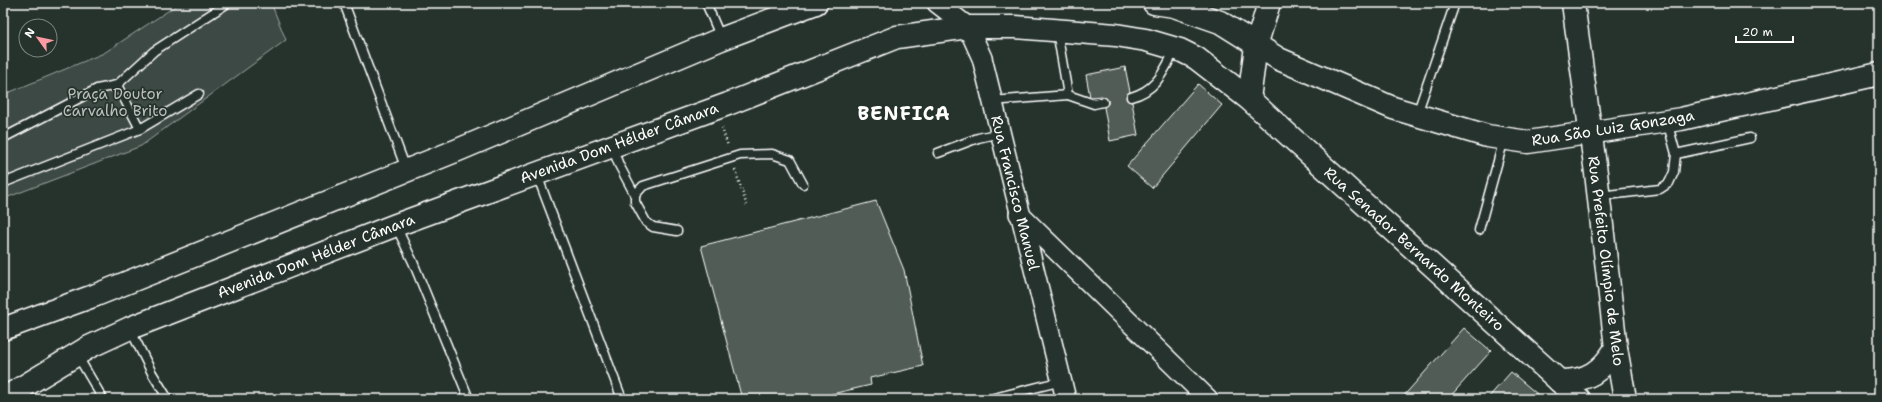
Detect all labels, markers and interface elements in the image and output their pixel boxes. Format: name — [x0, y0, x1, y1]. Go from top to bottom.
north arrow — [18, 18, 58, 58]
scale bar — [1736, 18, 1793, 44]
text: 20 m — [1742, 24, 1773, 40]
text: N — [21, 25, 39, 41]
park label: Praça Doutor Carvalho Brito — [63, 84, 167, 121]
street label: Avenida Dom Hélder Câmara — [517, 97, 722, 188]
district label: BENFICA — [857, 101, 951, 126]
street label: Rua São Luiz Gonzaga — [1530, 105, 1696, 151]
street label: Rua Francisco Manuel — [986, 113, 1044, 273]
street label: Rua Prefeito Olímpio de Melo — [1583, 155, 1629, 367]
street label: Rua Senador Bernardo Monteiro — [1320, 163, 1508, 335]
street label: Avenida Dom Hélder Câmara — [214, 209, 418, 303]

